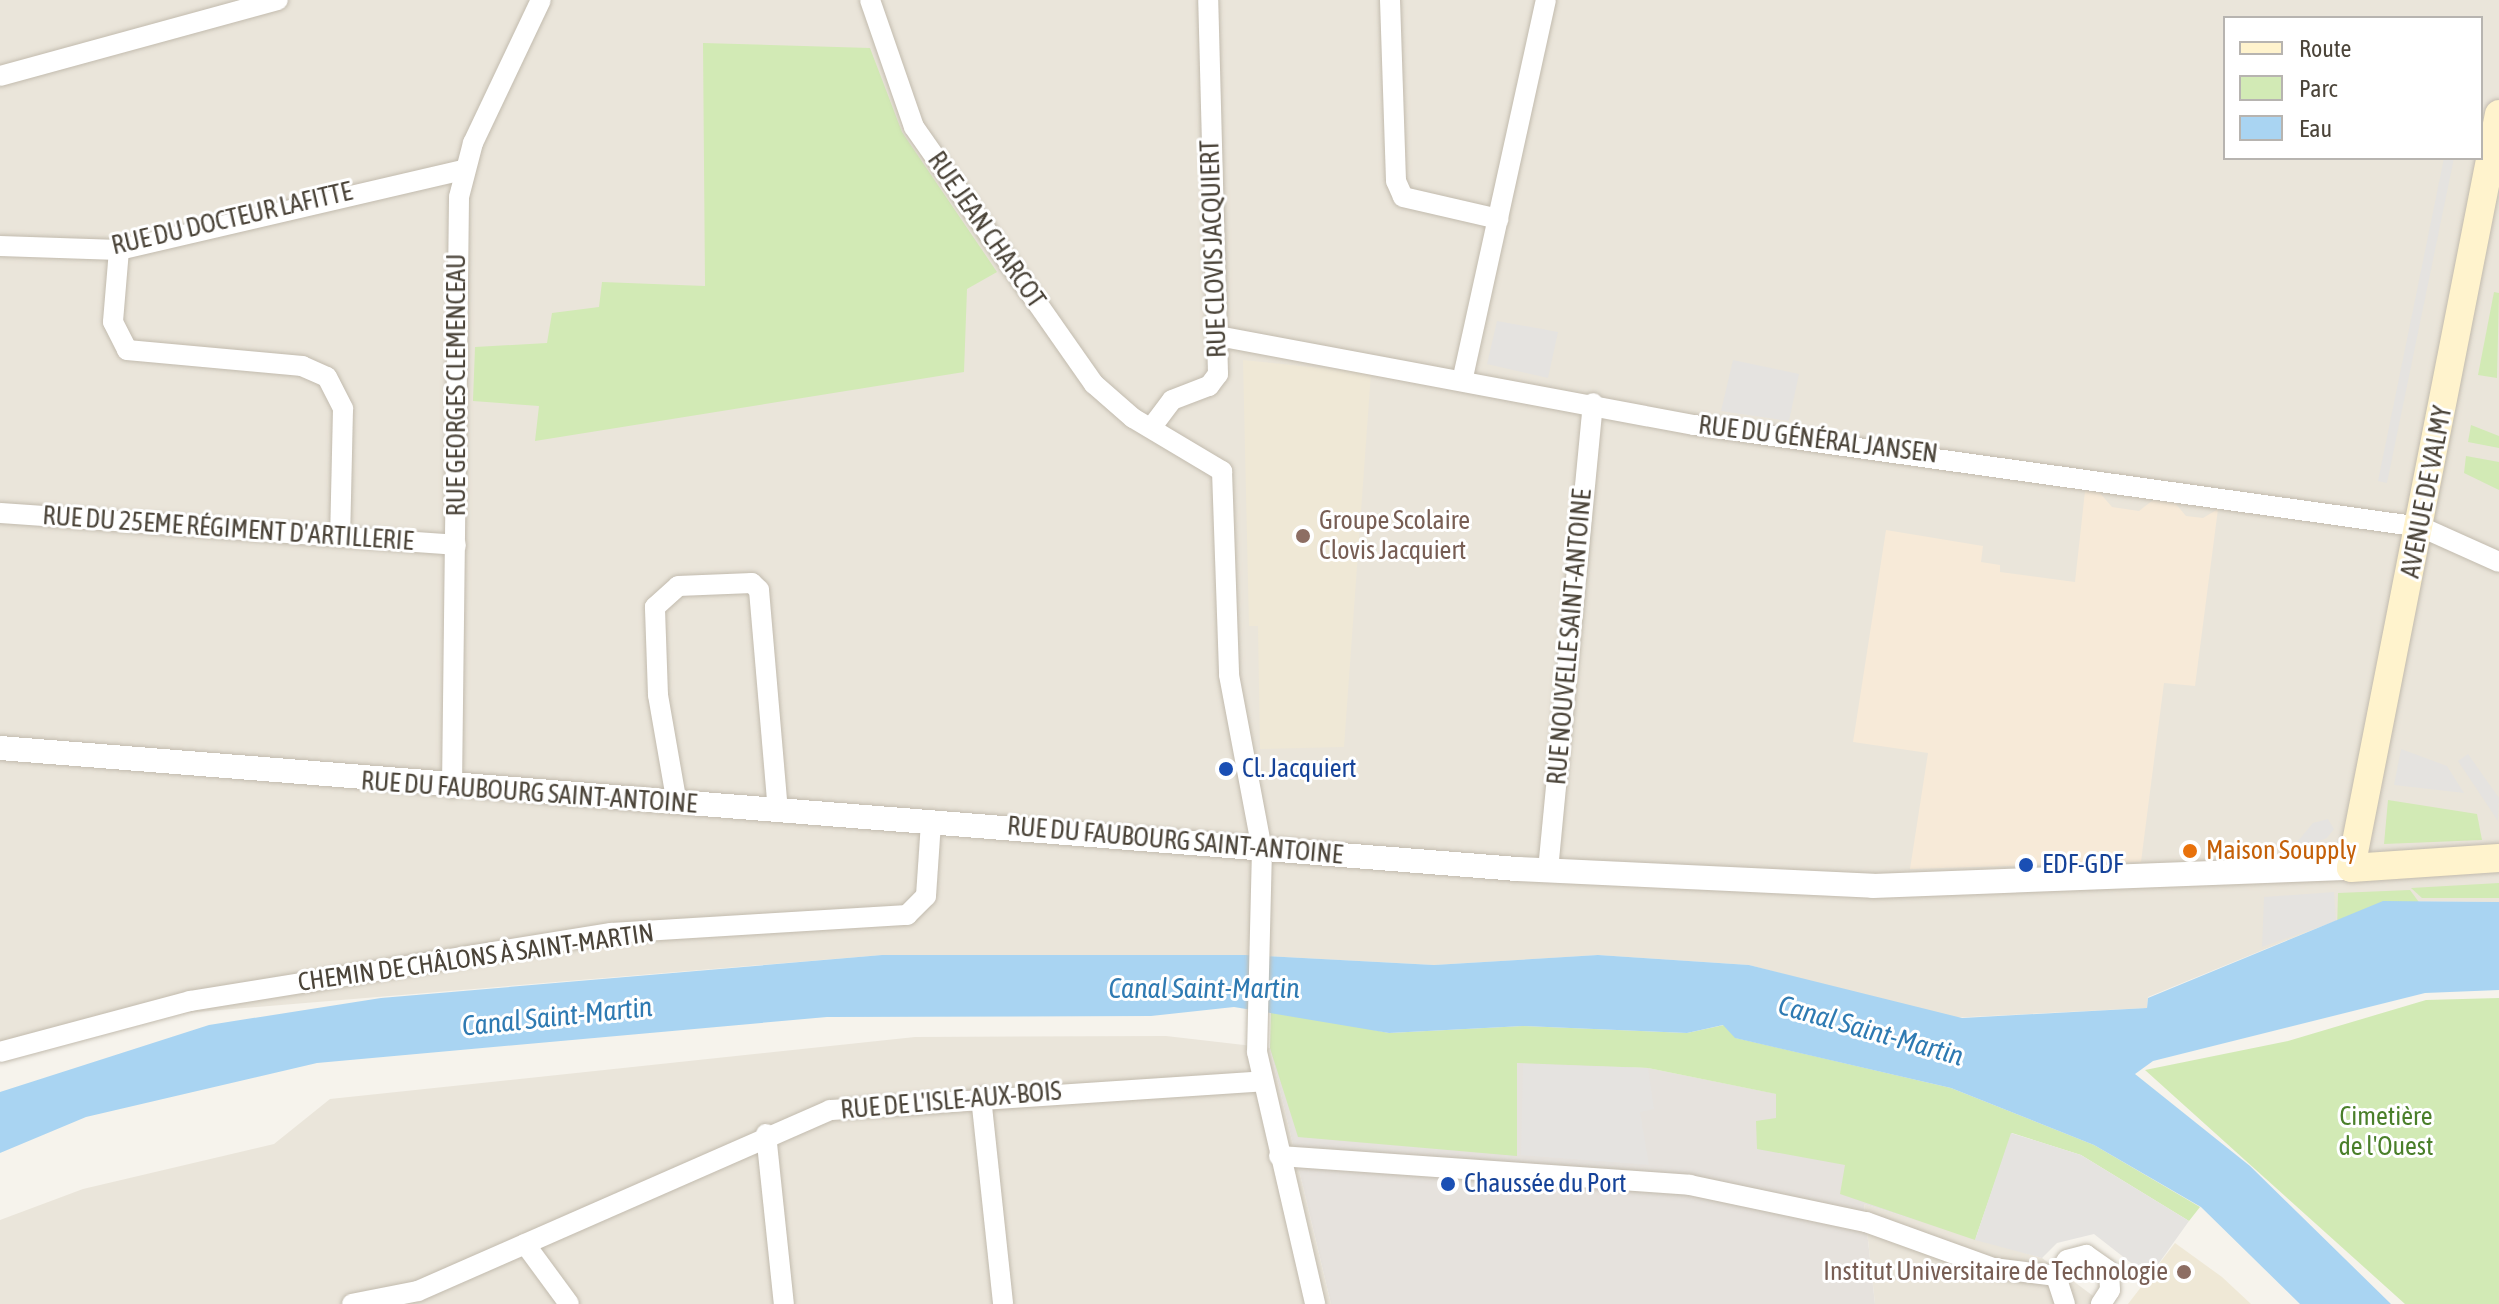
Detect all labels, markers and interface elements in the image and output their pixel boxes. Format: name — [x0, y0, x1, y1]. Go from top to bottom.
legend — [2223, 16, 2483, 160]
text: Route — [2299, 35, 2351, 62]
text: Parc — [2299, 75, 2337, 102]
text: Eau — [2299, 115, 2332, 142]
street label: RUE CLOVIS JACQUIERT — [1195, 140, 1233, 358]
street label: RUE JEAN CHARCOT — [921, 146, 1051, 314]
street label: RUE DU DOCTEUR LAFITTE — [109, 176, 355, 262]
street label: RUE GEORGES CLEMENCEAU — [441, 254, 473, 516]
street label: AVENUE DE VALMY — [2395, 403, 2459, 581]
street label: RUE DU GÉNÉRAL JANSEN — [1697, 410, 1939, 470]
street label: RUE NOUVELLE SAINT-ANTOINE — [1542, 488, 1598, 786]
street label: RUE DU 25EME RÉGIMENT D'ARTILLERIE — [41, 500, 415, 558]
place label: Groupe Scolaire Clovis Jacquiert — [1319, 505, 1470, 566]
marker: Groupe Scolaire Clovis Jacquiert — [1294, 527, 1312, 545]
place label: Cl. Jacquiert — [1242, 753, 1356, 785]
marker: Cl. Jacquiert — [1217, 760, 1235, 778]
street label: RUE DU FAUBOURG SAINT-ANTOINE — [360, 766, 698, 820]
street label: RUE DU FAUBOURG SAINT-ANTOINE — [1006, 811, 1344, 871]
place label: Maison Soupply — [2206, 835, 2357, 867]
marker: Maison Soupply — [2181, 842, 2199, 860]
place label: EDF-GDF — [2042, 849, 2123, 881]
marker: EDF-GDF — [2017, 856, 2035, 874]
street label: CHEMIN DE CHÂLONS À SAINT-MARTIN — [296, 918, 656, 998]
water label: Canal Saint-Martin — [1108, 971, 1300, 1005]
water label: Canal Saint-Martin — [1774, 988, 1968, 1072]
water label: Canal Saint-Martin — [460, 989, 654, 1043]
street label: RUE DE L'ISLE-AUX-BOIS — [839, 1076, 1063, 1126]
park label: Cimetière de l'Ouest — [2338, 1101, 2434, 1162]
place label: Chaussée du Port — [1464, 1168, 1626, 1200]
marker: Chaussée du Port — [1439, 1175, 1457, 1193]
place label: Institut Universitaire de Technologie — [1823, 1256, 2168, 1288]
marker: Institut Universitaire de Technologie — [2175, 1263, 2193, 1281]

